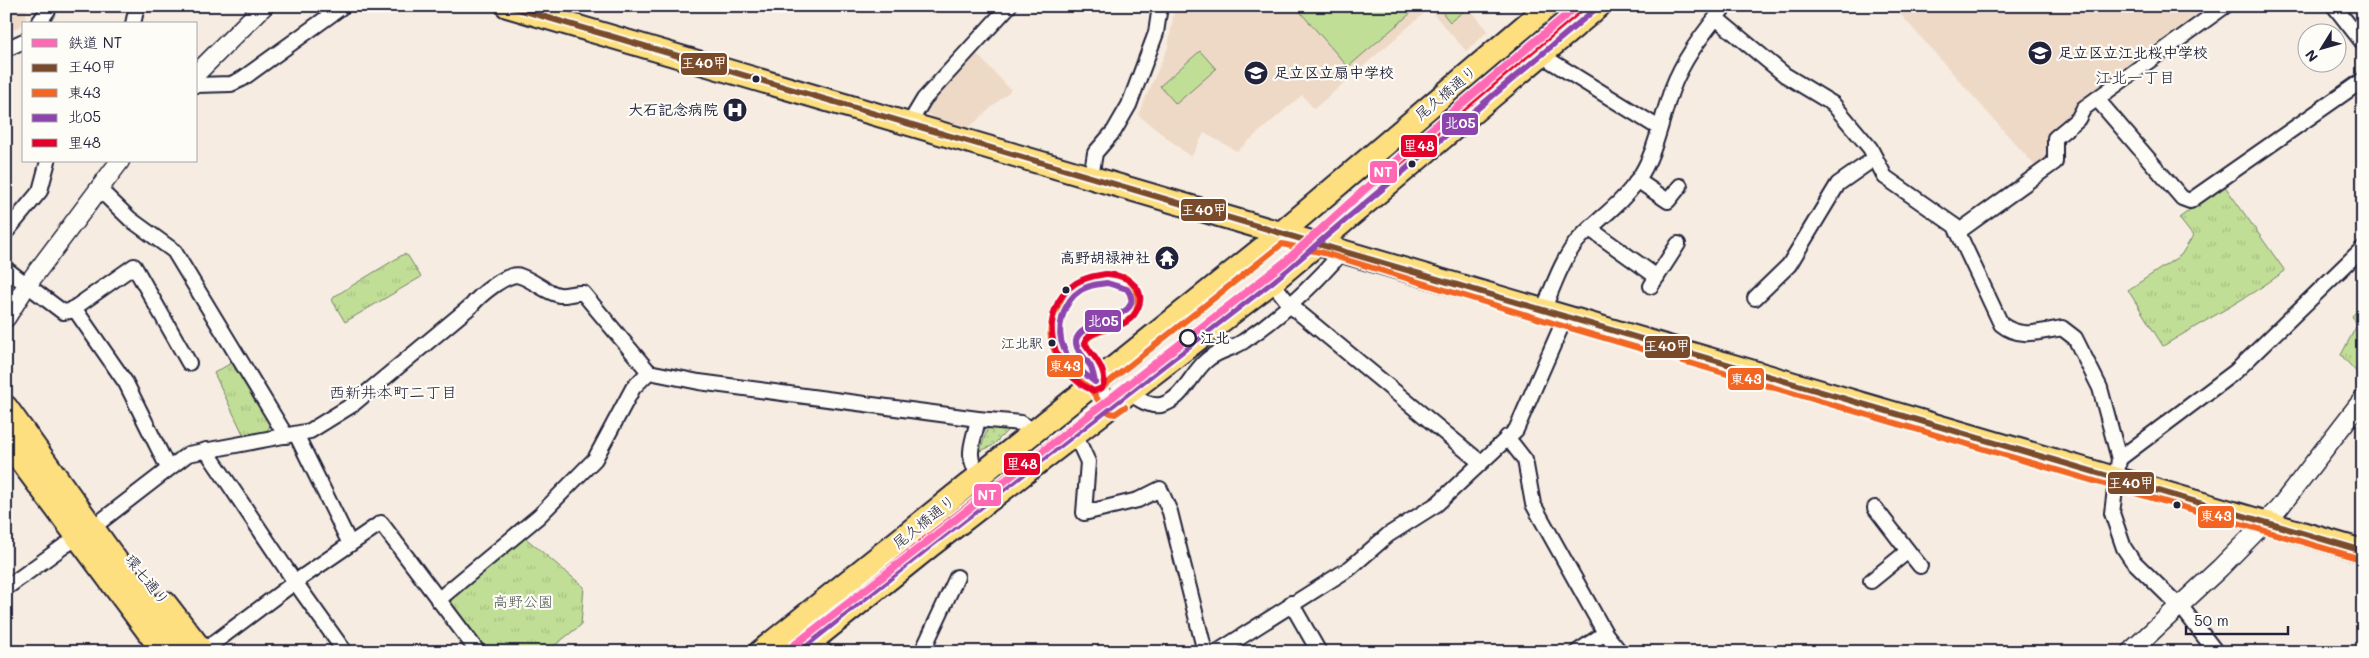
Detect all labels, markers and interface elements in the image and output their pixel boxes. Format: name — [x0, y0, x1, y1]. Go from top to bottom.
legend — [22, 22, 198, 162]
north arrow — [2296, 22, 2346, 72]
text: 鉄道 NT — [68, 32, 122, 52]
school or university icon: 足立区立江北桜中学校 — [2027, 40, 2053, 66]
place label: 足立区立江北桜中学校 — [2058, 42, 2208, 62]
text: N — [2300, 46, 2322, 66]
line badge: 王40甲 — [680, 52, 728, 76]
text: 王40甲 — [681, 53, 727, 72]
text: 王40甲 — [68, 56, 116, 76]
school or university icon: 足立区立扇中学校 — [1243, 60, 1269, 86]
street label: 尾久橋通り — [1410, 60, 1481, 124]
place label: 足立区立扇中学校 — [1274, 62, 1394, 82]
district label: 江北一丁目 — [2095, 66, 2175, 87]
unlabelled marker — [751, 74, 761, 84]
text: 東43 — [68, 82, 101, 102]
hospital icon: 大石記念病院 — [722, 97, 748, 123]
place label: 大石記念病院 — [628, 99, 718, 119]
text: 北05 — [68, 106, 101, 126]
line badge: 北05 — [1441, 112, 1479, 136]
text: 北05 — [1444, 113, 1476, 132]
text: 里48 — [68, 132, 101, 152]
line badge: 里48 — [1400, 134, 1438, 158]
text: 里48 — [1403, 136, 1435, 155]
unlabelled marker — [1407, 159, 1417, 169]
line badge: NT — [1369, 160, 1398, 184]
text: NT — [1374, 162, 1392, 181]
line badge: 王40甲 — [1180, 198, 1227, 222]
text: 王40甲 — [1181, 200, 1227, 219]
temple icon: 高野胡禄神社 — [1154, 245, 1180, 271]
place label: 高野胡禄神社 — [1060, 247, 1150, 267]
unlabelled marker — [1061, 285, 1071, 295]
line badge: 北05 — [1084, 309, 1122, 333]
text: 北05 — [1087, 311, 1119, 330]
place label: 江北 — [1200, 327, 1230, 347]
marker: 江北 — [1179, 329, 1197, 347]
place label: 江北駅 — [1001, 333, 1043, 352]
line badge: 王40甲 — [1644, 335, 1691, 359]
text: 王40甲 — [1644, 336, 1690, 355]
marker: 江北駅 — [1047, 338, 1057, 348]
line badge: 東43 — [1046, 354, 1084, 378]
text: 東43 — [1049, 356, 1081, 375]
line badge: 東43 — [1727, 367, 1765, 391]
text: 東43 — [1730, 369, 1762, 388]
district label: 西新井本町二丁目 — [329, 381, 457, 402]
line badge: 里48 — [1003, 452, 1041, 476]
text: 里48 — [1006, 454, 1038, 473]
line badge: 王40甲 — [2107, 471, 2155, 495]
text: 王40甲 — [2108, 473, 2154, 492]
line badge: NT — [973, 483, 1002, 507]
text: NT — [978, 485, 996, 504]
street label: 尾久橋通り — [888, 490, 959, 553]
unlabelled marker — [2172, 500, 2182, 510]
line badge: 東43 — [2197, 505, 2235, 529]
text: 東43 — [2200, 506, 2232, 525]
street label: 環七通り — [121, 550, 174, 609]
park label: 高野公園 — [493, 591, 553, 611]
scale bar — [2186, 603, 2289, 635]
text: 50 m — [2194, 610, 2229, 630]

